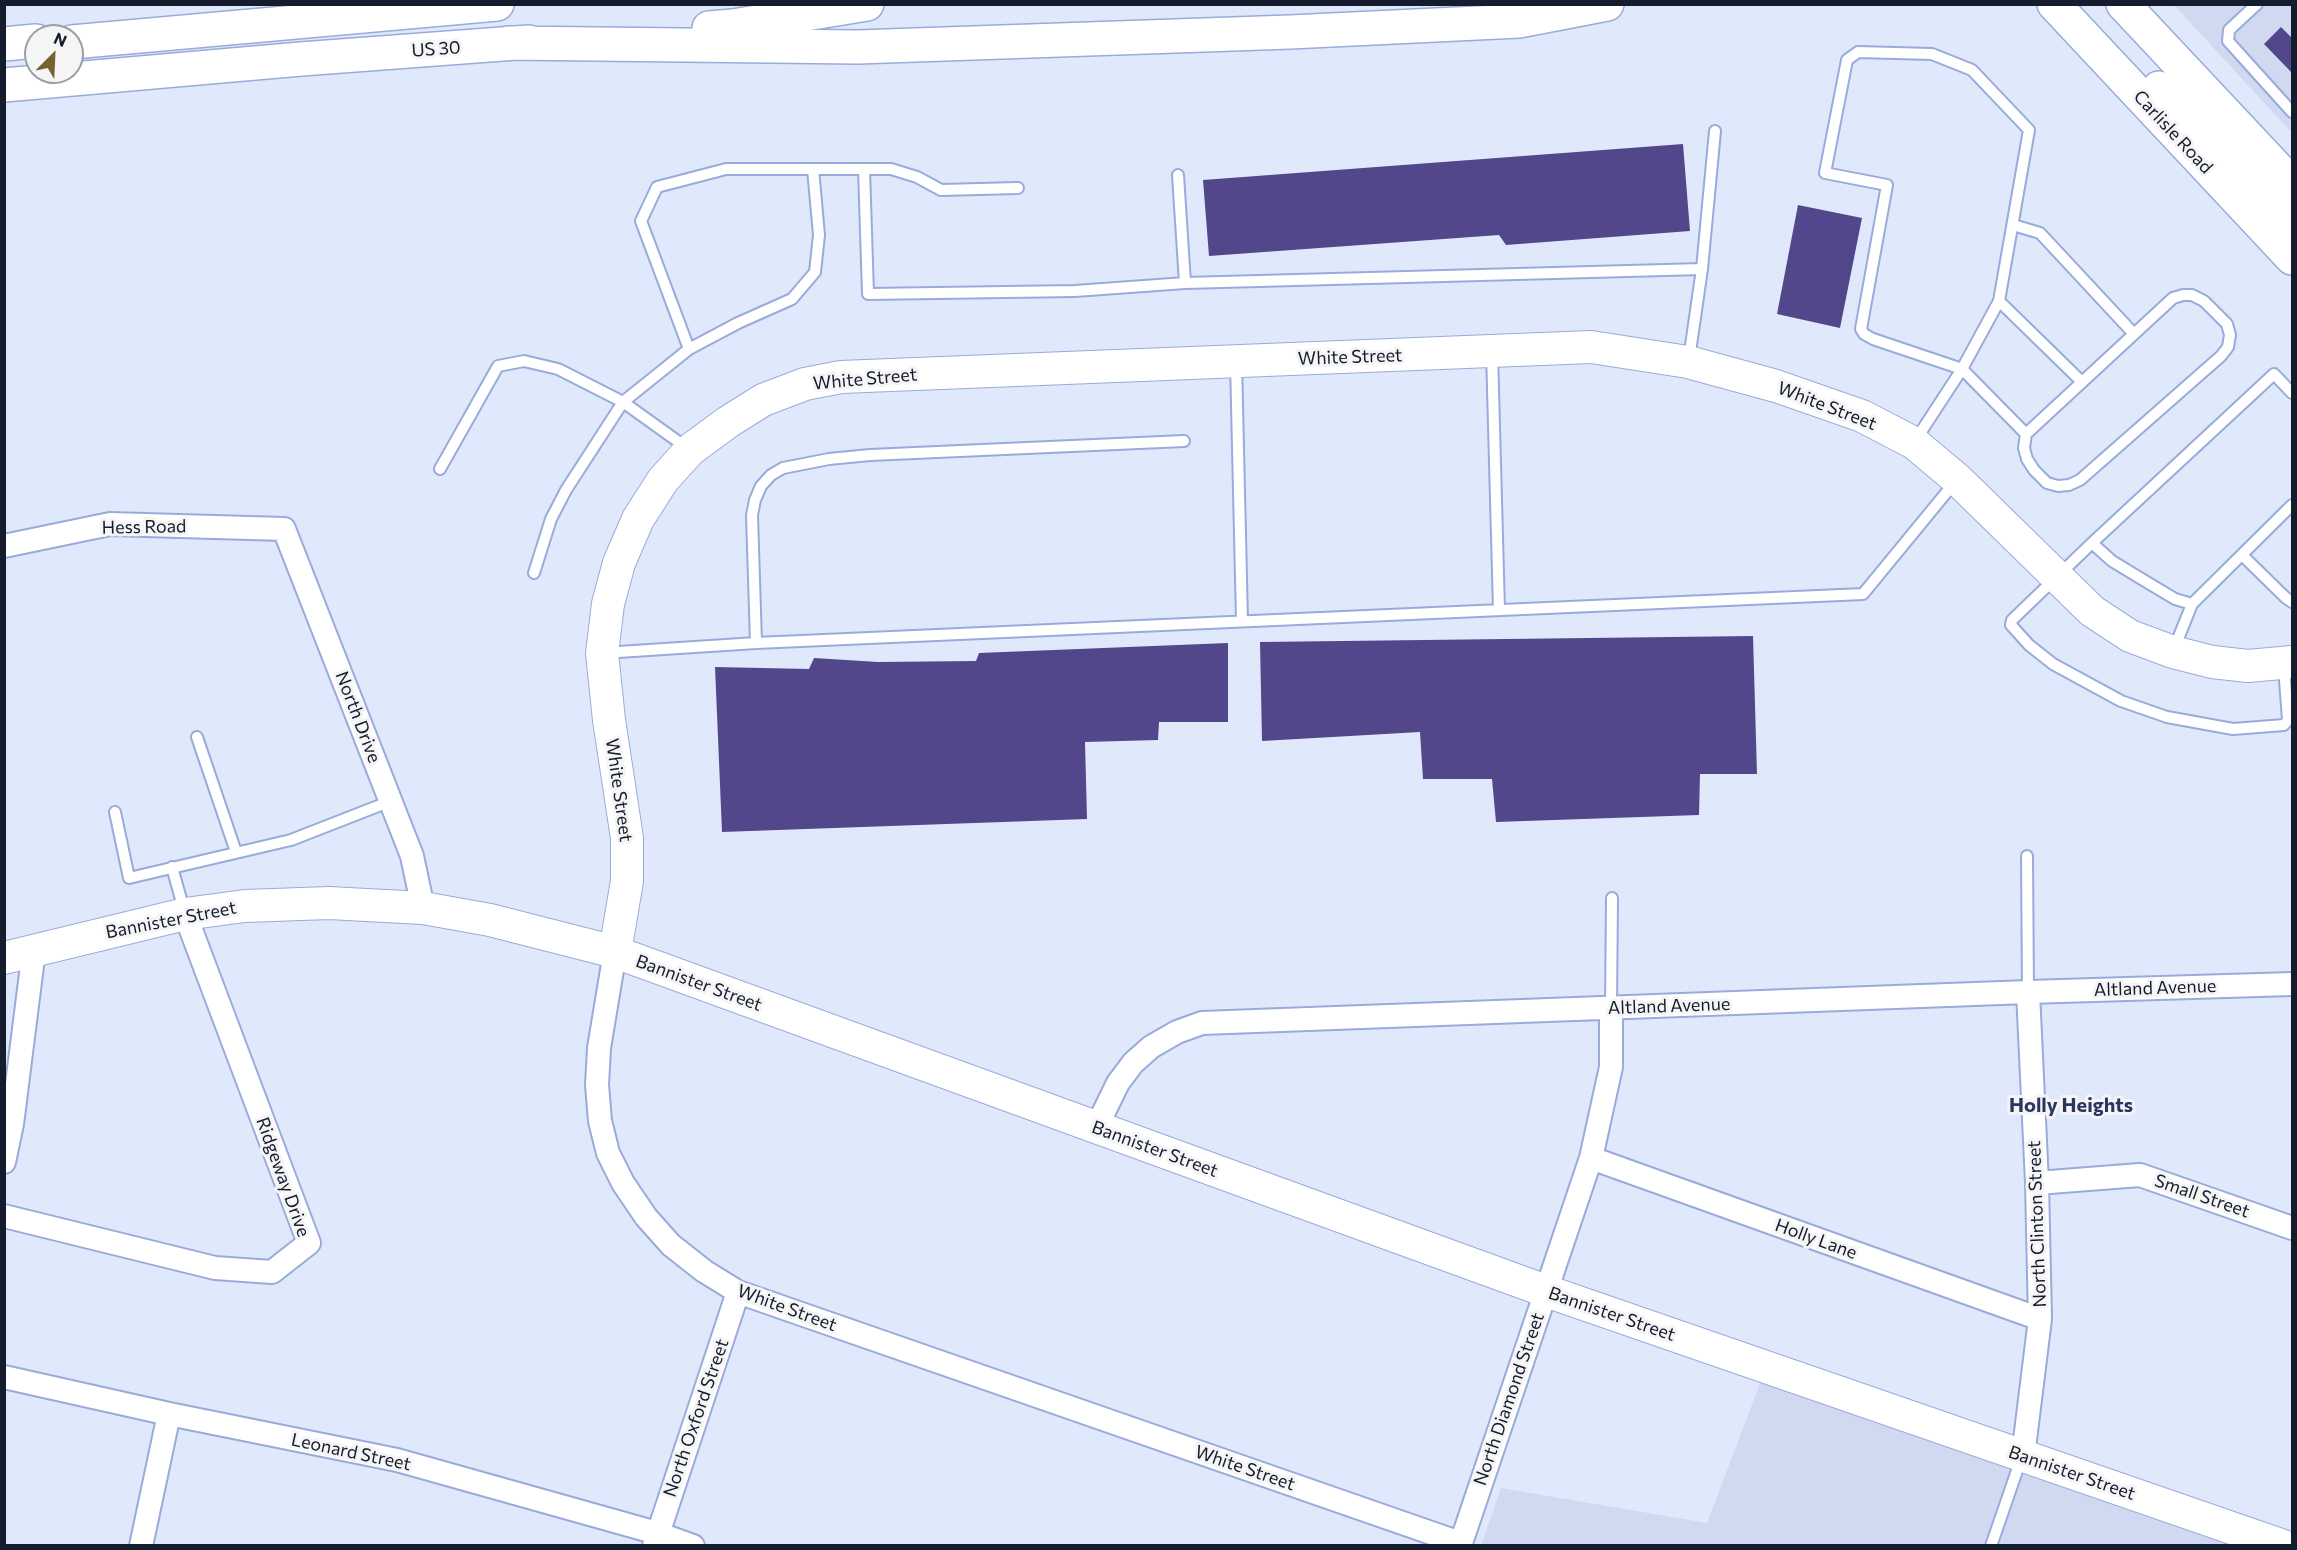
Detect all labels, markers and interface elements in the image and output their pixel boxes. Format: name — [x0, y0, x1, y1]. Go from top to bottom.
north arrow — [24, 24, 84, 84]
text: N — [51, 28, 70, 50]
street label: US 30 — [411, 37, 461, 61]
street label: Carlisle Road — [2129, 86, 2217, 178]
street label: White Street — [1297, 344, 1403, 370]
street label: White Street — [812, 364, 918, 394]
street label: White Street — [1774, 377, 1880, 435]
street label: Hess Road — [101, 515, 187, 539]
street label: North Drive — [331, 668, 385, 766]
street label: White Street — [601, 737, 637, 843]
street label: Bannister Street — [104, 897, 238, 943]
street label: Bannister Street — [633, 950, 765, 1016]
street label: Altland Avenue — [2093, 975, 2217, 1001]
street label: Altland Avenue — [1607, 993, 1731, 1019]
district label: Holly Heights — [2009, 1093, 2133, 1117]
street label: Ridgeway Drive — [251, 1114, 315, 1240]
street label: Bannister Street — [1089, 1116, 1221, 1182]
street label: North Clinton Street — [2023, 1140, 2051, 1308]
street label: Small Street — [2152, 1170, 2252, 1222]
street label: Holly Lane — [1772, 1214, 1860, 1264]
street label: White Street — [734, 1280, 840, 1336]
street label: Bannister Street — [1546, 1282, 1678, 1346]
street label: North Diamond Street — [1469, 1310, 1549, 1488]
street label: North Oxford Street — [659, 1336, 733, 1500]
street label: Leonard Street — [289, 1429, 413, 1475]
street label: White Street — [1192, 1441, 1298, 1495]
street label: Bannister Street — [2006, 1441, 2138, 1505]

